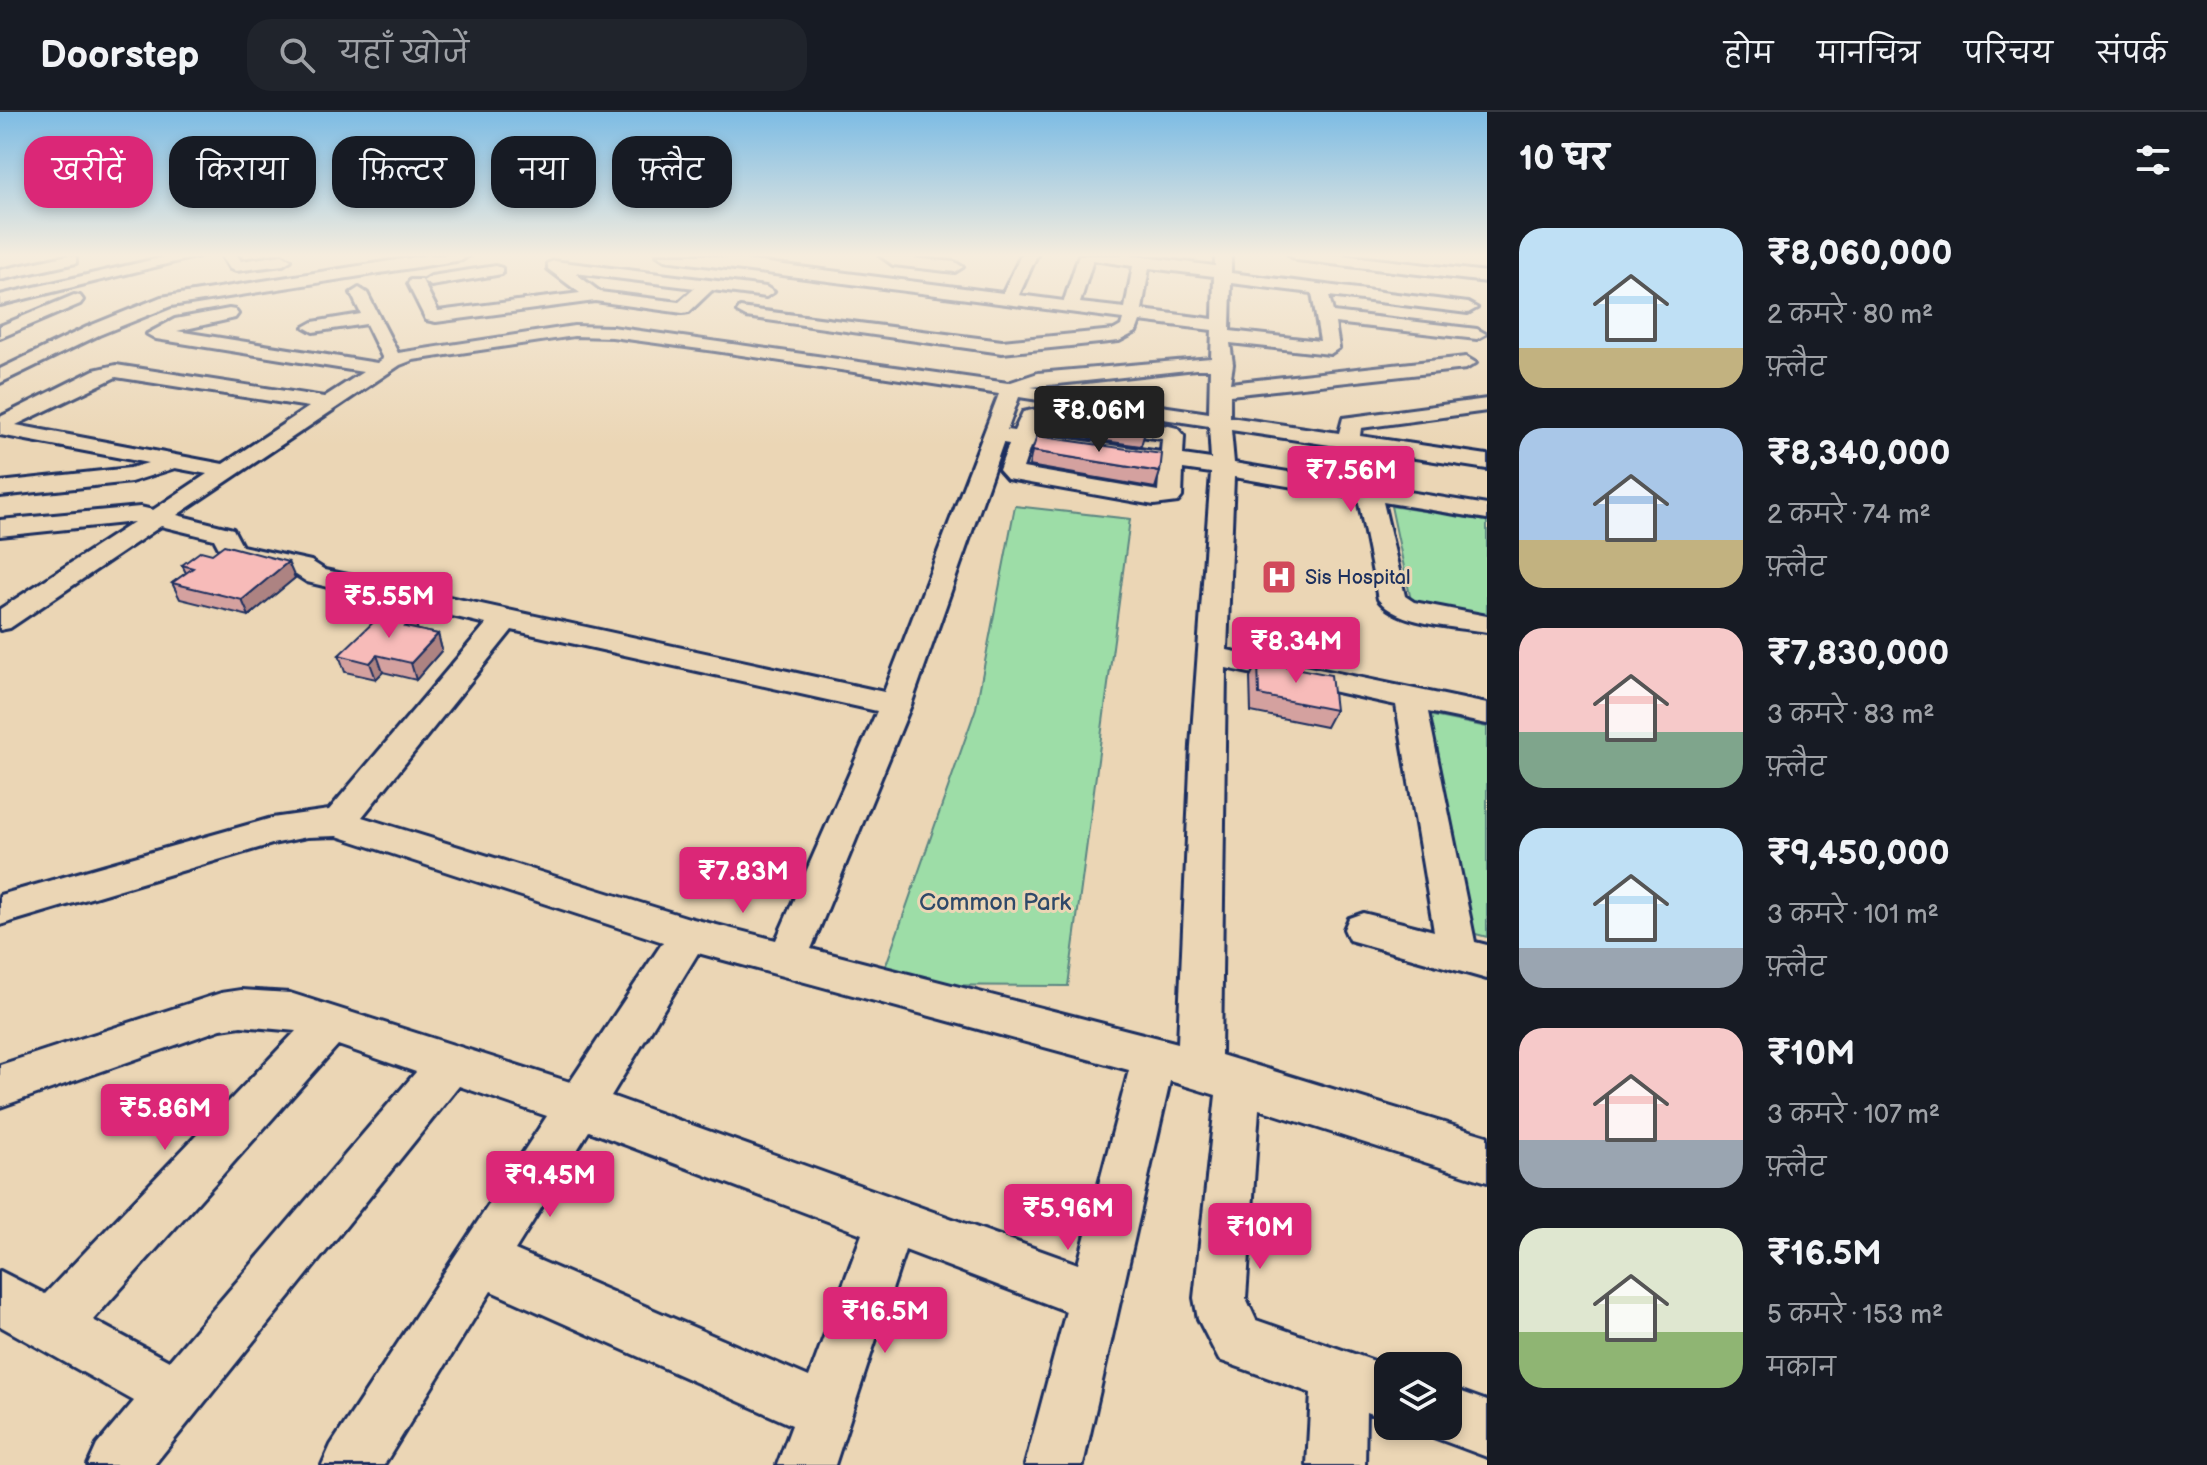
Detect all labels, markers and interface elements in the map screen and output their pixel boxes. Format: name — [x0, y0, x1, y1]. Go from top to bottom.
search box — [247, 19, 807, 91]
text: Doorstep — [40, 33, 199, 78]
icon: search — [275, 33, 319, 77]
text: यहाँ खोजें — [339, 36, 469, 72]
text: होम — [1724, 38, 1773, 71]
text: मानचित्र — [1817, 38, 1920, 71]
text: परिचय — [1964, 38, 2053, 71]
text: संपर्क — [2097, 38, 2167, 71]
chip: खरीदें — [24, 136, 153, 208]
chip: किराया — [169, 136, 316, 208]
chip: फ़िल्टर — [332, 136, 475, 208]
chip: नया — [491, 136, 596, 208]
chip: फ़्लैट — [612, 136, 732, 208]
text: 10 घर — [1519, 138, 1609, 179]
icon: filters — [2131, 138, 2175, 182]
text: ₹8,060,000 — [1767, 233, 1952, 274]
icon: home — [1583, 260, 1679, 356]
text: 2 कमरे · 80 m² — [1767, 300, 1933, 331]
text: फ़्लैट — [1767, 353, 1826, 384]
pin: ₹8.06M — [1034, 386, 1164, 454]
text: ₹8.06M — [1052, 396, 1146, 427]
text: ₹8,340,000 — [1767, 433, 1950, 474]
pin: ₹7.56M — [1286, 446, 1416, 514]
text: ₹7.56M — [1305, 456, 1397, 487]
icon: home — [1583, 460, 1679, 556]
text: 2 कमरे · 74 m² — [1767, 500, 1931, 531]
text: फ़्लैट — [1767, 553, 1826, 584]
hospital icon: Sis Hospital — [1260, 558, 1298, 596]
place label: Sis Hospital — [1305, 566, 1411, 590]
pin: ₹5.55M — [324, 572, 454, 640]
text: ₹5.55M — [344, 582, 434, 613]
pin: ₹8.34M — [1231, 617, 1361, 685]
text: ₹8.34M — [1250, 627, 1342, 658]
text: ₹7,830,000 — [1767, 633, 1949, 674]
icon: home — [1583, 660, 1679, 756]
text: 3 कमरे · 83 m² — [1767, 700, 1935, 731]
text: फ़्लैट — [1767, 753, 1826, 784]
text: ₹9,450,000 — [1767, 833, 1950, 874]
pin: ₹7.83M — [678, 847, 808, 915]
text: ₹7.83M — [697, 857, 789, 888]
icon: home — [1583, 860, 1679, 956]
park label: Common Park — [919, 888, 1071, 917]
text: 3 कमरे · 101 m² — [1767, 900, 1939, 931]
text: फ़्लैट — [1767, 953, 1826, 984]
text: ₹10M — [1767, 1033, 1855, 1074]
icon: home — [1583, 1060, 1679, 1156]
pin: ₹5.86M — [100, 1084, 230, 1152]
text: ₹5.86M — [119, 1094, 211, 1125]
text: 3 कमरे · 107 m² — [1767, 1100, 1940, 1131]
pin: ₹9.45M — [485, 1151, 615, 1219]
text: फ़्लैट — [1767, 1153, 1826, 1184]
text: ₹9.45M — [504, 1161, 596, 1192]
pin: ₹5.96M — [1003, 1184, 1133, 1252]
text: ₹5.96M — [1022, 1194, 1114, 1225]
pin: ₹10M — [1213, 1203, 1307, 1271]
text: ₹10M — [1226, 1213, 1294, 1244]
text: ₹16.5M — [1767, 1233, 1882, 1274]
icon: home — [1583, 1260, 1679, 1356]
pin: ₹16.5M — [820, 1287, 950, 1355]
text: ₹16.5M — [841, 1297, 929, 1328]
text: 5 कमरे · 153 m² — [1767, 1300, 1943, 1331]
map controls — [1374, 1352, 1462, 1440]
button: layers — [1374, 1352, 1462, 1440]
text: मकान — [1767, 1353, 1836, 1384]

